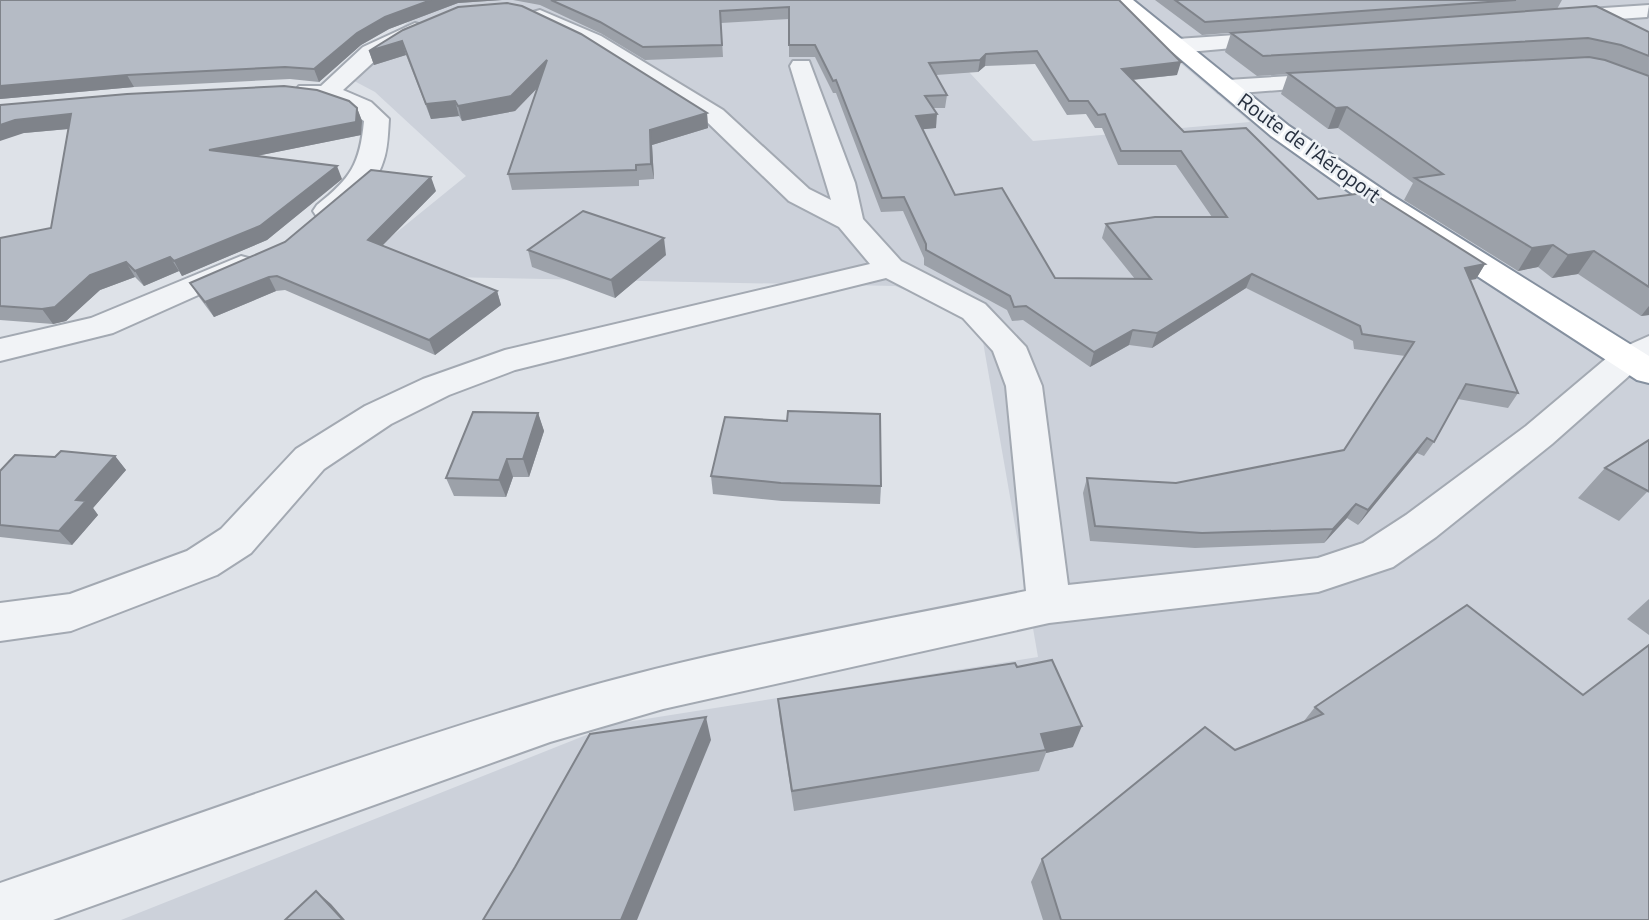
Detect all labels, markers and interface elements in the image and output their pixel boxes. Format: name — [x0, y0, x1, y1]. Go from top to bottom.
street label: Route de l'Aéroport — [1231, 84, 1388, 211]

